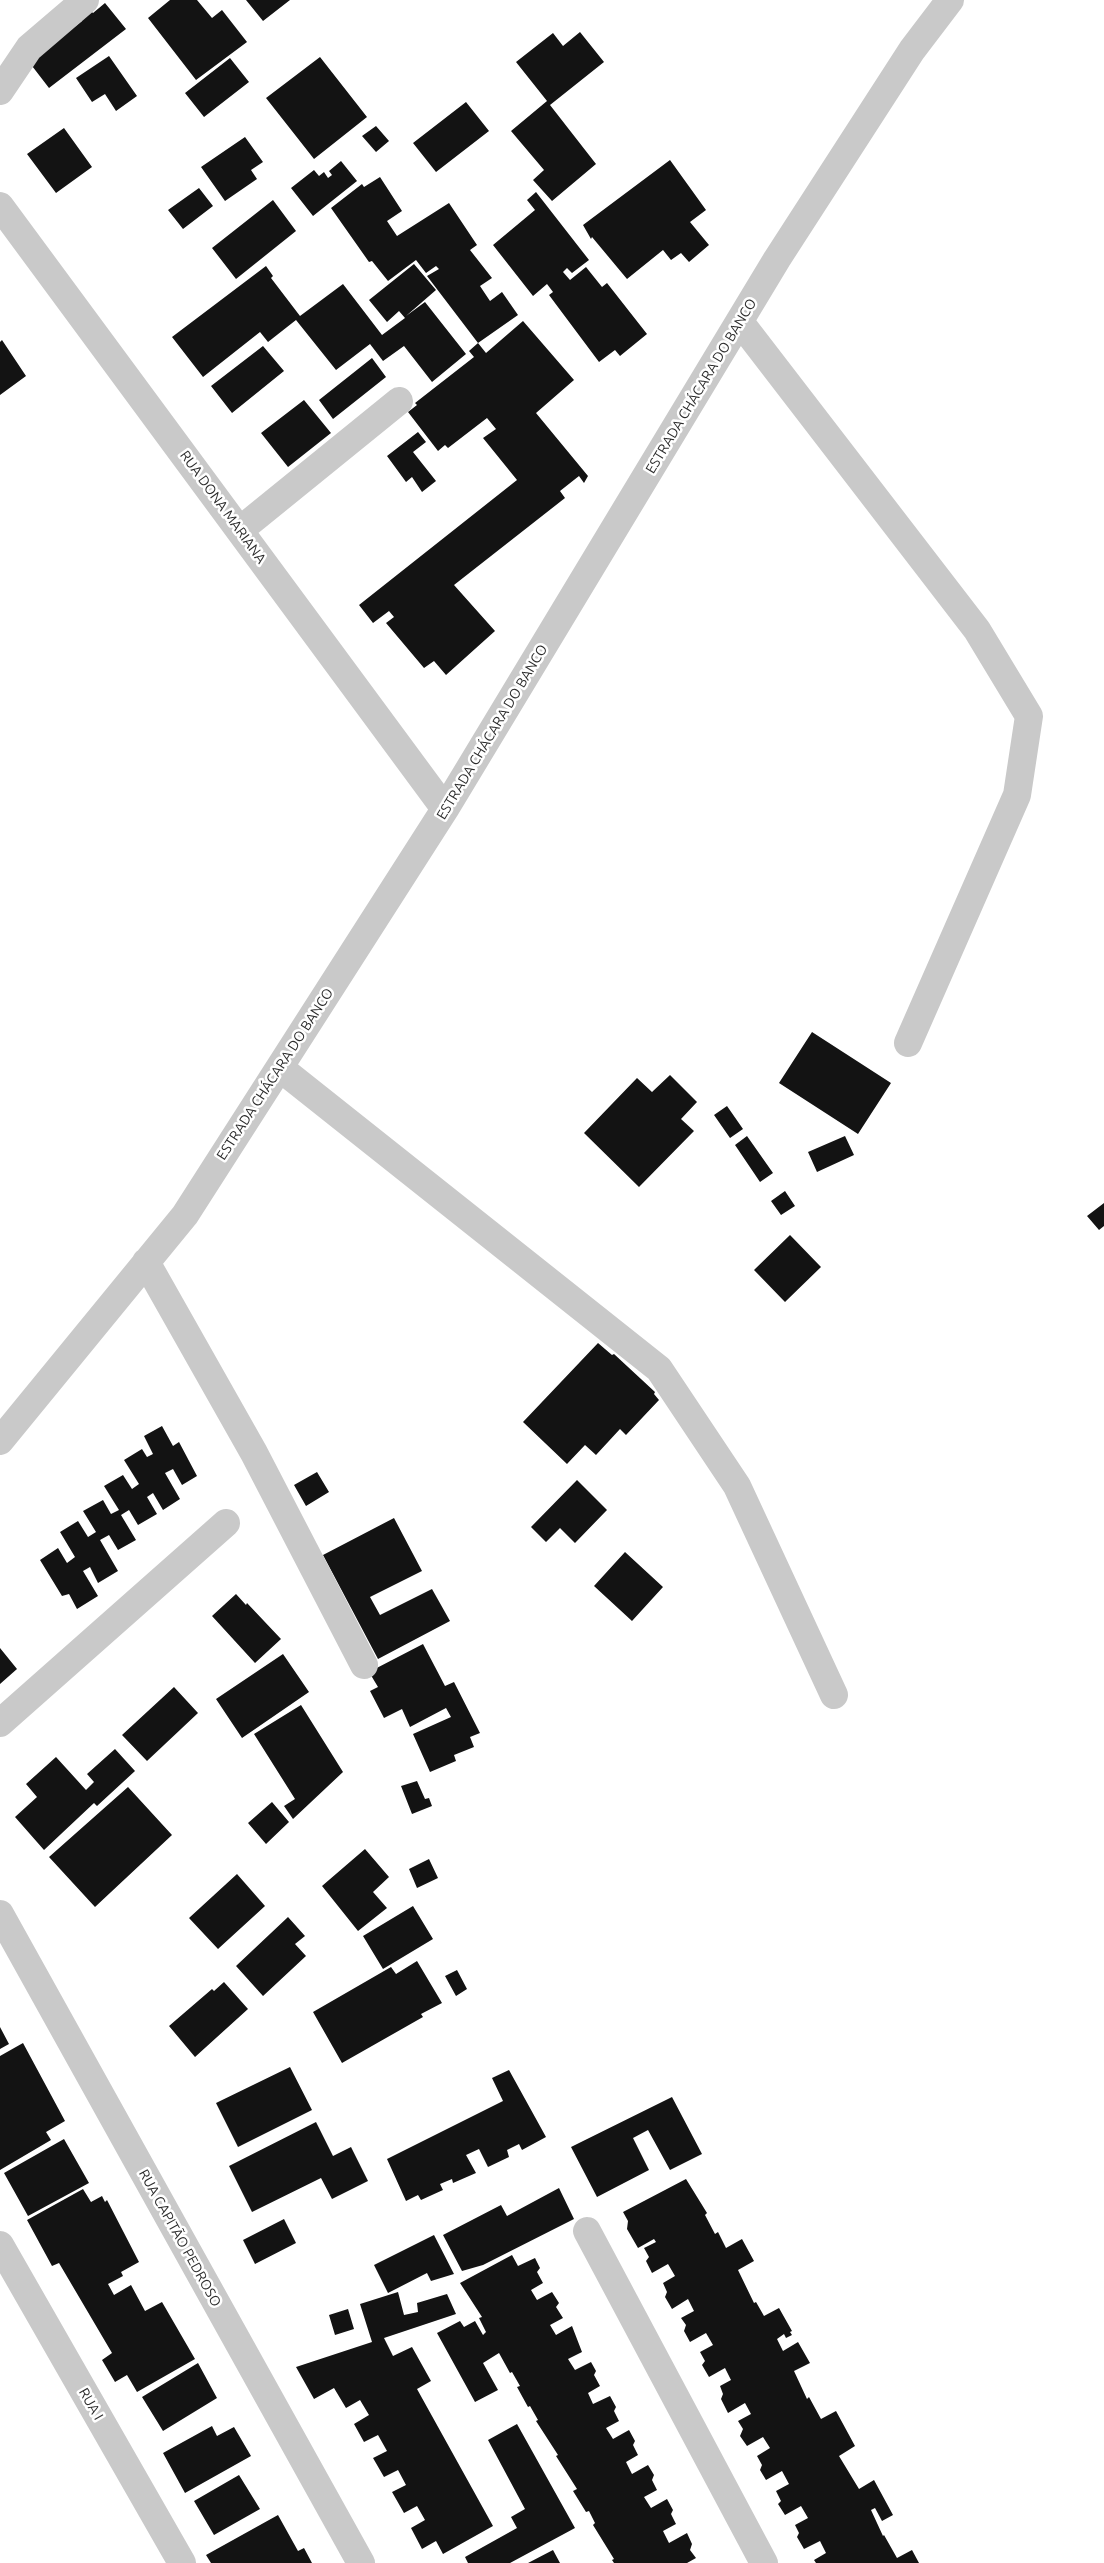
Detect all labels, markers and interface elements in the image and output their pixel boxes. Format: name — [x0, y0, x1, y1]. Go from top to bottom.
street label: ESTRADA CHÁCARA DO BANCO — [642, 295, 760, 477]
street label: RUA DONA MARIANA — [176, 447, 270, 567]
street label: ESTRADA CHÁCARA DO BANCO — [433, 641, 551, 823]
street label: ESTRADA CHÁCARA DO BANCO — [213, 985, 337, 1163]
street label: RUA CAPITÃO PEDROSO — [135, 2166, 225, 2310]
street label: RUA I — [75, 2385, 107, 2423]

